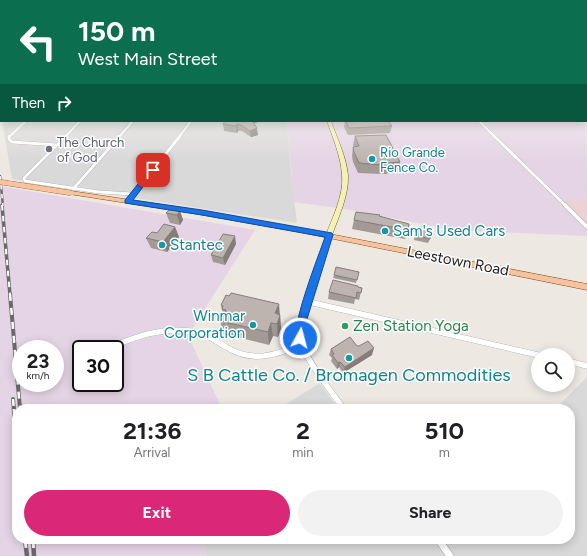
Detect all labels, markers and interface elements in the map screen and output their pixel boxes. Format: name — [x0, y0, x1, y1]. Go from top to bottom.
text: 150 m — [78, 14, 155, 48]
icon: left — [12, 16, 64, 68]
text: West Main Street — [78, 48, 218, 70]
icon: right — [53, 92, 75, 114]
text: Then — [12, 94, 45, 112]
place label: The Church of God — [57, 135, 124, 165]
marker: The Church of God — [44, 144, 54, 154]
place label: Rio Grande Fence Co. — [380, 145, 445, 175]
pin — [136, 153, 170, 187]
marker: Rio Grande Fence Co. — [367, 154, 377, 164]
icon: arrive — [142, 159, 164, 181]
place label: Sam's Used Cars — [393, 222, 505, 240]
marker: Sam's Used Cars — [380, 226, 390, 236]
place label: Stantec — [170, 236, 223, 254]
marker: Stantec — [157, 240, 167, 250]
street label: Leestown Road — [405, 242, 511, 280]
place label: Winmar Corporation — [164, 307, 245, 342]
position arrow — [279, 317, 321, 359]
place label: Zen Station Yoga — [353, 317, 469, 335]
marker: Winmar Corporation — [248, 320, 258, 330]
marker: Zen Station Yoga — [340, 321, 350, 331]
speed limit sign: 30 — [72, 340, 124, 392]
map controls — [531, 348, 575, 392]
button: search — [531, 348, 575, 392]
text: 23 — [27, 349, 49, 373]
marker: S B Cattle Co. / Bromagen Commodities — [344, 353, 354, 363]
place label: S B Cattle Co. / Bromagen Commodities — [187, 364, 511, 386]
text: km/h — [27, 369, 49, 382]
text: 21:36 — [123, 416, 181, 445]
text: 2 — [296, 416, 310, 445]
text: 510 — [424, 416, 464, 445]
text: Arrival — [134, 445, 170, 460]
text: min — [292, 445, 314, 460]
text: m — [439, 445, 450, 460]
button: Exit — [24, 490, 290, 536]
button: Share — [298, 490, 563, 536]

